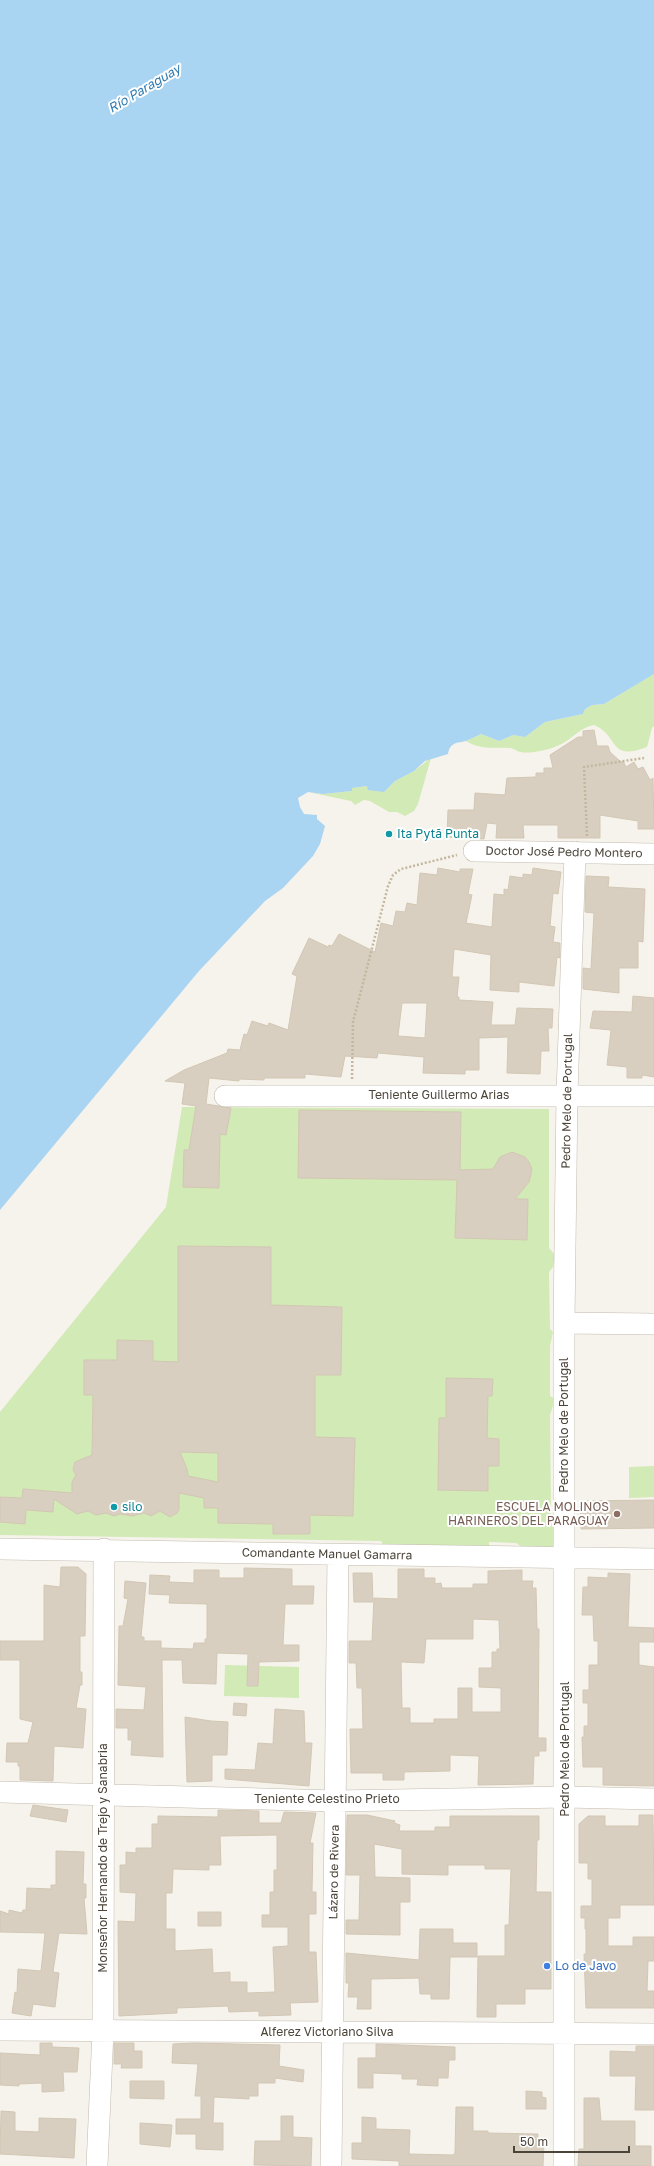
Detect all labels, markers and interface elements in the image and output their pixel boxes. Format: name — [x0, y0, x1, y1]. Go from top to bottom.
water label: Río Paraguay — [105, 59, 185, 116]
place label: Ita Pytã Punta — [397, 826, 479, 841]
marker: Ita Pytã Punta — [384, 829, 394, 839]
street label: Doctor José Pedro Montero — [485, 843, 643, 860]
street label: Pedro Melo de Portugal — [558, 1033, 575, 1169]
street label: Teniente Guillermo Arias — [369, 1087, 509, 1102]
street label: Pedro Melo de Portugal — [556, 1357, 571, 1493]
place label: silo — [122, 1499, 143, 1514]
place label: ESCUELA MOLINOS HARINEROS DEL PARAGUAY — [448, 1499, 609, 1528]
marker: silo — [109, 1502, 119, 1512]
marker: ESCUELA MOLINOS HARINEROS DEL PARAGUAY — [612, 1509, 622, 1519]
street label: Comandante Manuel Gamarra — [242, 1545, 412, 1562]
street label: Pedro Melo de Portugal — [557, 1681, 572, 1817]
street label: Monseñor Hernando de Trejo y Sanabria — [95, 1743, 110, 1973]
street label: Teniente Celestino Prieto — [254, 1791, 400, 1806]
street label: Lázaro de Rivera — [325, 1824, 342, 1920]
place label: Lo de Javo — [555, 1958, 616, 1973]
marker: Lo de Javo — [542, 1961, 552, 1971]
street label: Alferez Victoriano Silva — [261, 2024, 393, 2039]
scale bar — [514, 2128, 629, 2154]
text: 50 m — [520, 2134, 548, 2149]

